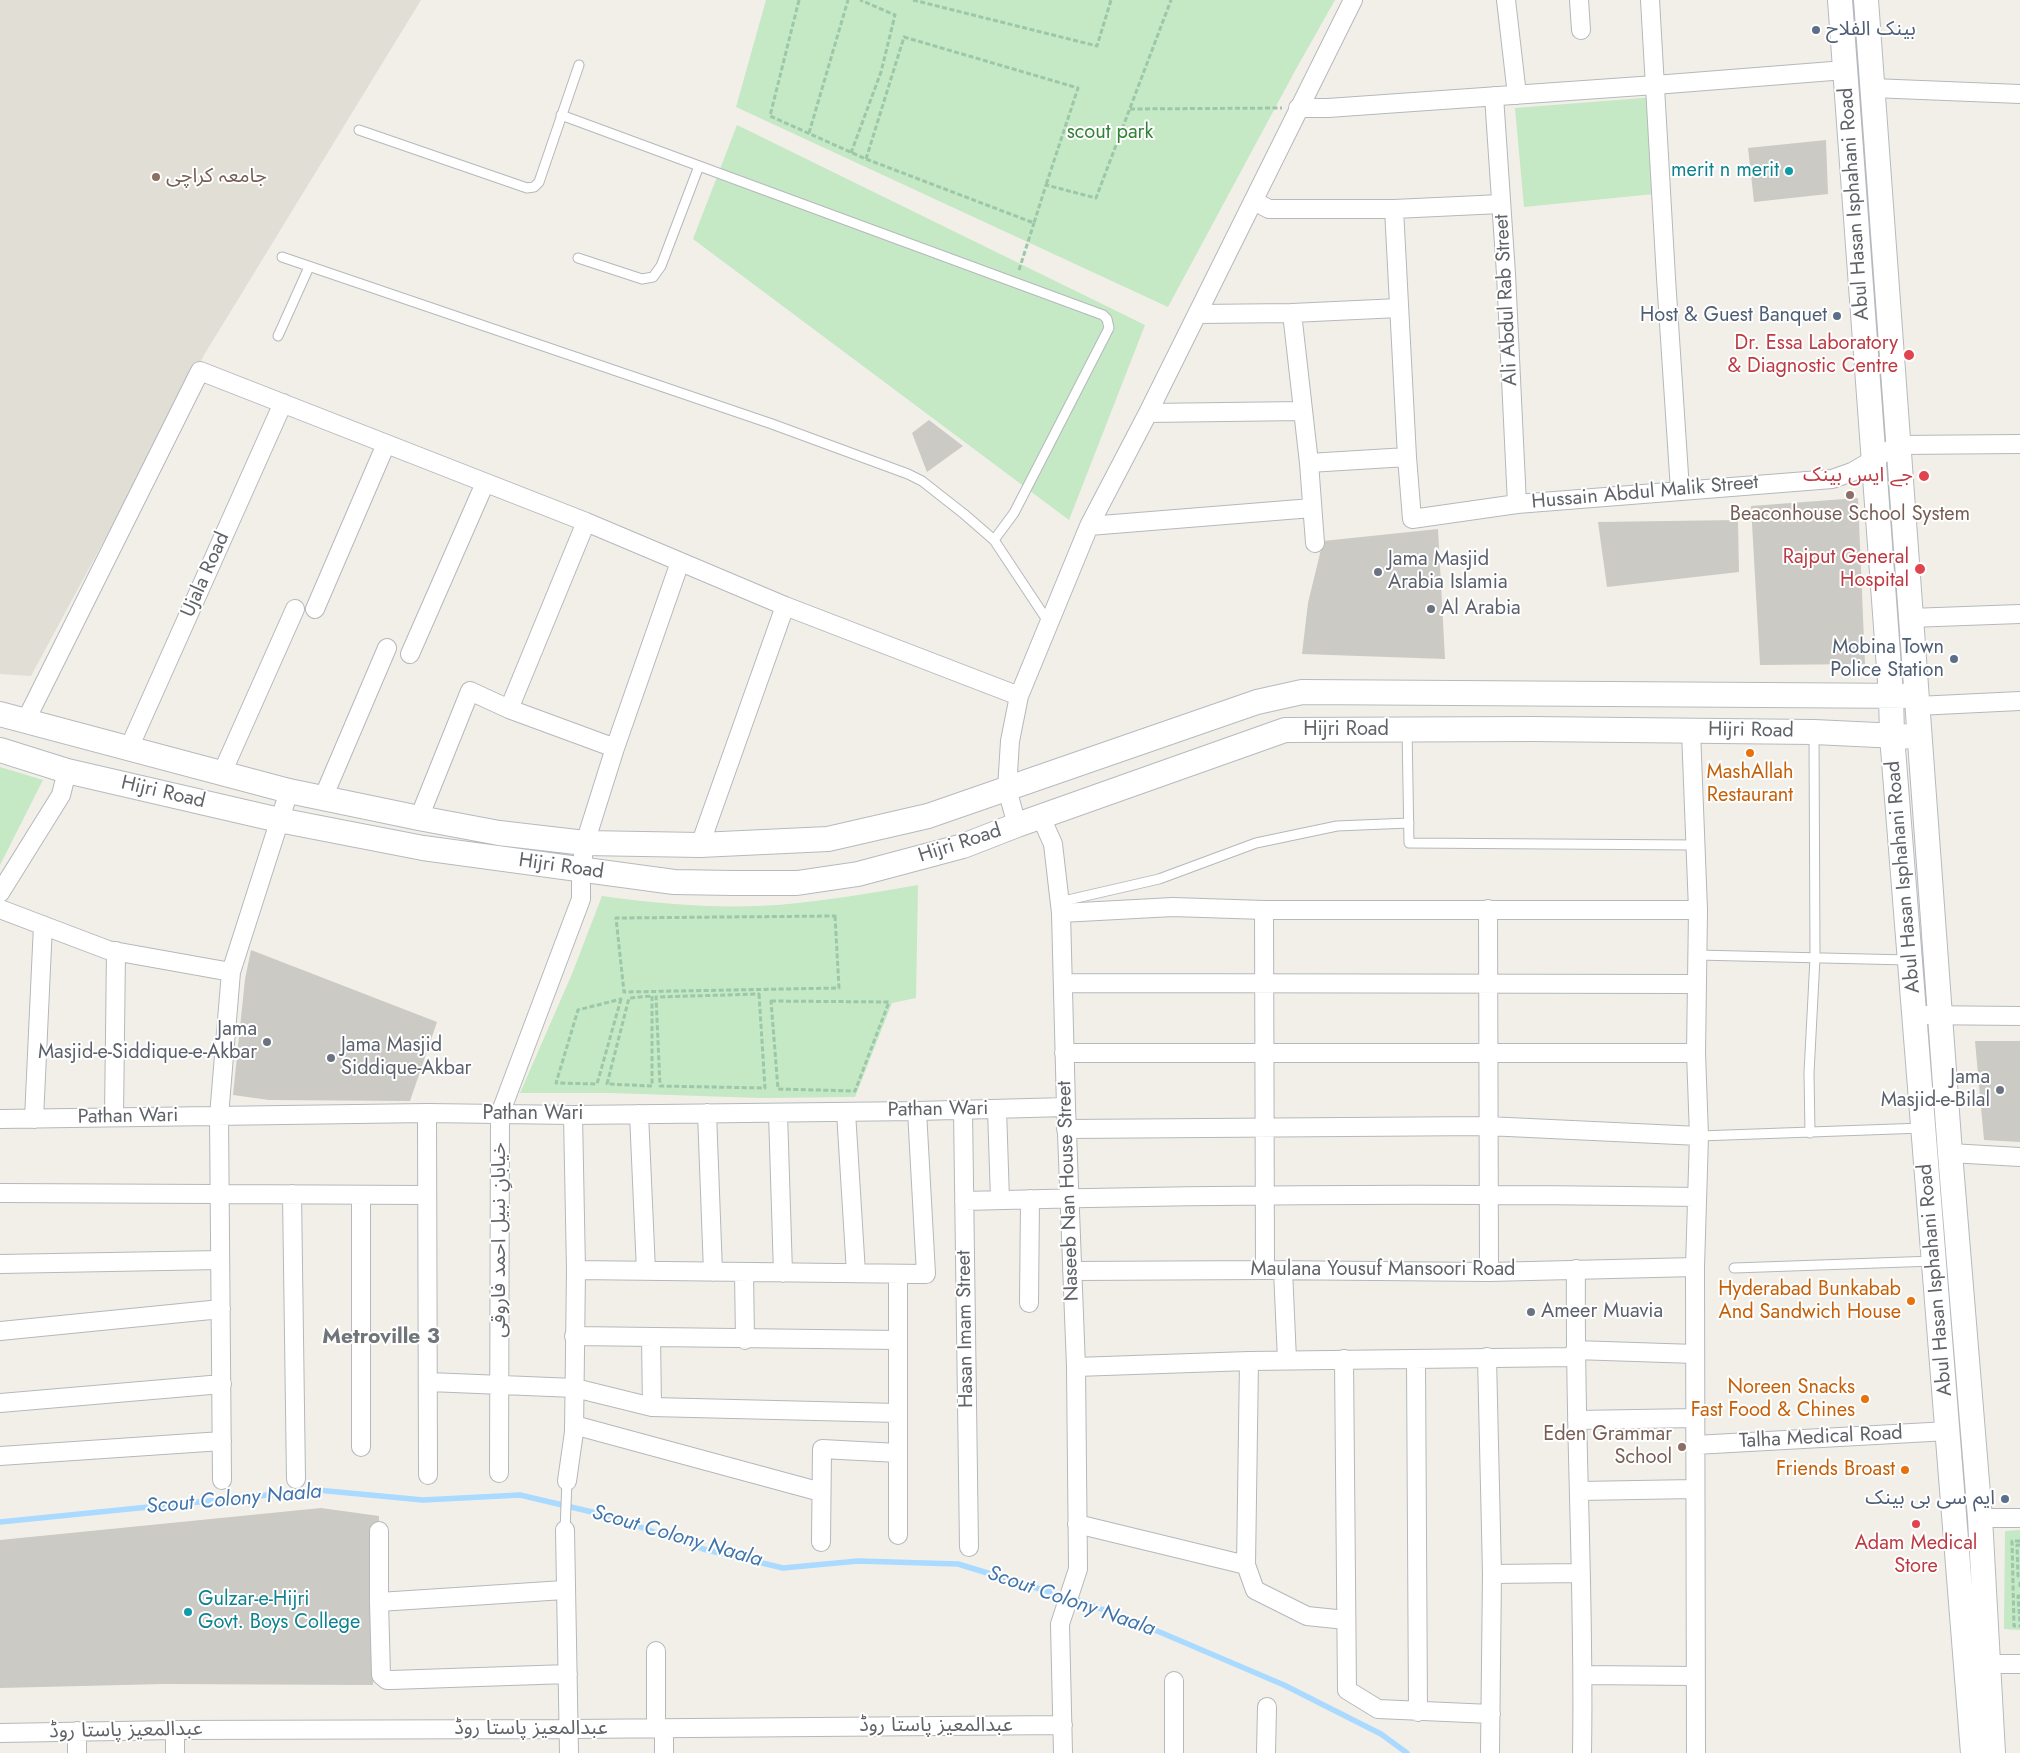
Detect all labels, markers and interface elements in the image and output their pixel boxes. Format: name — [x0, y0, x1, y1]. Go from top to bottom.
place label: بینک الفلاح — [1826, 18, 1916, 42]
marker: بینک الفلاح — [1810, 24, 1822, 36]
street label: Abul Hasan Isphahani Road — [1835, 87, 1875, 321]
park label: scout park — [1067, 121, 1153, 145]
place label: merit n merit — [1671, 159, 1779, 183]
place label: جامعہ کراچی — [166, 165, 267, 189]
marker: merit n merit — [1783, 165, 1795, 177]
marker: جامعہ کراچی — [150, 171, 162, 183]
street label: Ali Abdul Rab Street — [1491, 213, 1523, 387]
place label: Host & Guest Banquet — [1640, 304, 1827, 328]
marker: Host & Guest Banquet — [1831, 310, 1843, 322]
place label: Dr. Essa Laboratory & Diagnostic Centre — [1727, 332, 1898, 379]
marker: Dr. Essa Laboratory & Diagnostic Centre — [1902, 348, 1916, 362]
place label: جے ایس بینک — [1803, 464, 1913, 488]
marker: جے ایس بینک — [1917, 469, 1931, 483]
street label: Hussain Abdul Malik Street — [1531, 471, 1759, 515]
marker: Beaconhouse School System — [1844, 489, 1856, 501]
place label: Beaconhouse School System — [1730, 503, 1970, 527]
street label: Ujala Road — [177, 529, 235, 621]
place label: Rajput General Hospital — [1783, 546, 1909, 593]
place label: Jama Masjid Arabia Islamia — [1388, 548, 1507, 595]
marker: Rajput General Hospital — [1913, 562, 1927, 576]
marker: Jama Masjid Arabia Islamia — [1372, 566, 1384, 578]
place label: Al Arabia — [1441, 597, 1521, 621]
marker: Al Arabia — [1425, 603, 1437, 615]
place label: Mobina Town Police Station — [1830, 636, 1944, 683]
marker: Mobina Town Police Station — [1948, 653, 1960, 665]
street label: Hijri Road — [1303, 718, 1389, 742]
street label: Hijri Road — [1708, 718, 1794, 744]
marker: MashAllah Restaurant — [1744, 747, 1756, 759]
street label: Abul Hasan Isphahani Road — [1882, 760, 1926, 994]
place label: MashAllah Restaurant — [1707, 761, 1793, 808]
street label: Hijri Road — [119, 772, 207, 814]
street label: Hijri Road — [916, 819, 1004, 869]
street label: Hijri Road — [517, 849, 605, 885]
place label: Jama Masjid-e-Siddique-e-Akbar — [38, 1018, 257, 1065]
place label: Jama Masjid Siddique-Akbar — [341, 1034, 471, 1081]
marker: Jama Masjid-e-Siddique-e-Akbar — [261, 1036, 273, 1048]
marker: Jama Masjid Siddique-Akbar — [325, 1052, 337, 1064]
place label: Jama Masjid-e-Bilal — [1881, 1066, 1990, 1113]
street label: Naseeb Nan House Street — [1053, 1080, 1085, 1302]
marker: Jama Masjid-e-Bilal — [1994, 1084, 2006, 1096]
street label: Pathan Wari — [887, 1097, 989, 1123]
street label: Pathan Wari — [483, 1102, 583, 1126]
street label: Pathan Wari — [77, 1104, 179, 1130]
street label: خیابانِ نبیل احمد فاروقی — [488, 1142, 512, 1338]
street label: Abul Hasan Isphahani Road — [1914, 1163, 1958, 1397]
street label: Hasan Imam Street — [953, 1250, 979, 1408]
street label: Maulana Yousuf Mansoori Road — [1251, 1258, 1515, 1282]
place label: Hyderabad Bunkabab And Sandwich House — [1718, 1278, 1901, 1325]
marker: Hyderabad Bunkabab And Sandwich House — [1905, 1295, 1917, 1307]
place label: Ameer Muavia — [1541, 1300, 1663, 1324]
marker: Ameer Muavia — [1525, 1306, 1537, 1318]
district label: Metroville 3 — [322, 1325, 440, 1351]
place label: Noreen Snacks Fast Food & Chines — [1691, 1376, 1855, 1423]
marker: Noreen Snacks Fast Food & Chines — [1859, 1393, 1871, 1405]
street label: Talha Medical Road — [1739, 1422, 1903, 1454]
place label: Eden Grammar School — [1543, 1423, 1672, 1470]
marker: Eden Grammar School — [1676, 1441, 1688, 1453]
place label: Friends Broast — [1776, 1458, 1895, 1482]
marker: Friends Broast — [1899, 1464, 1911, 1476]
water label: Scout Colony Naala — [145, 1480, 323, 1520]
place label: ایم سی بی بینک — [1865, 1487, 1995, 1511]
marker: ایم سی بی بینک — [1999, 1493, 2011, 1505]
water label: Scout Colony Naala — [589, 1501, 765, 1573]
marker: Adam Medical Store — [1910, 1518, 1922, 1530]
place label: Adam Medical Store — [1855, 1532, 1977, 1579]
water label: Scout Colony Naala — [984, 1561, 1158, 1643]
place label: Gulzar-e-Hijri Govt. Boys College — [198, 1588, 360, 1635]
marker: Gulzar-e-Hijri Govt. Boys College — [182, 1606, 194, 1618]
street label: عبدالمعیز پاستا روڈ — [859, 1714, 1013, 1738]
street label: عبدالمعیز پاستا روڈ — [454, 1717, 608, 1741]
street label: عبدالمعیز پاستا روڈ — [49, 1718, 203, 1744]

